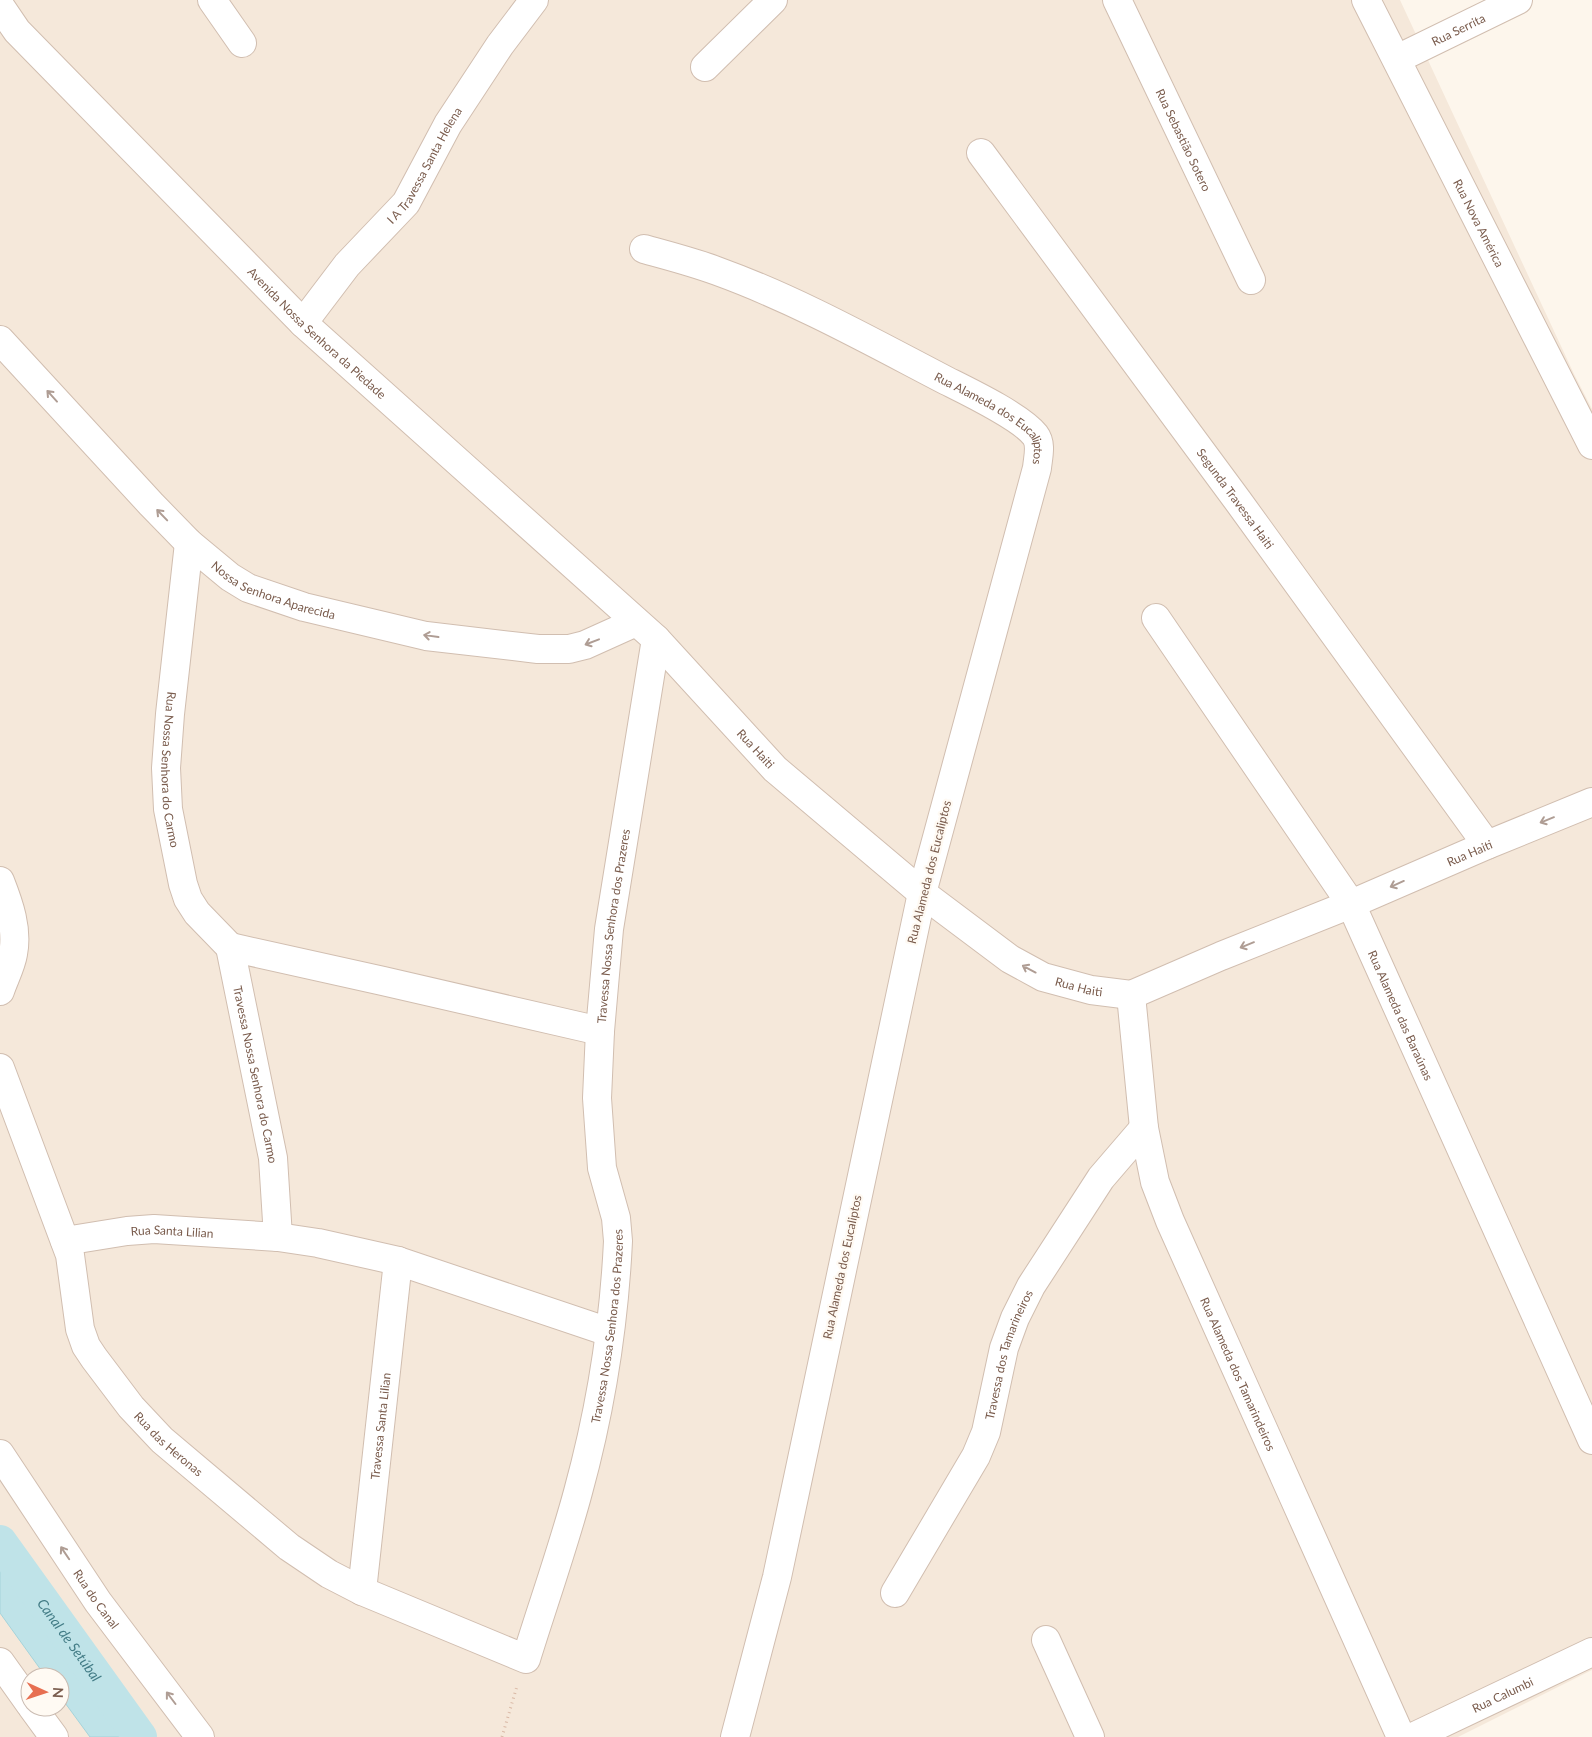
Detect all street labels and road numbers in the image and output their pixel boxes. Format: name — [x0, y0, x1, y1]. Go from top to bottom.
street label: Rua Serrita — [1429, 10, 1487, 49]
street label: Rua Sebastião Sotero — [1153, 86, 1215, 194]
street label: I A Travessa Santa Helena — [383, 104, 465, 226]
street label: Rua Nova América — [1451, 176, 1508, 269]
street label: Avenida Nossa Senhora da Piedade — [245, 264, 390, 402]
street label: Rua Alameda dos Eucaliptos — [932, 368, 1047, 466]
street label: Segunda Travessa Haiti — [1194, 445, 1277, 551]
street label: Nossa Senhora Aparecida — [209, 557, 337, 622]
street label: Rua Nossa Senhora do Carmo — [158, 691, 183, 849]
street label: Rua Haiti — [734, 725, 778, 771]
street label: Rua Alameda dos Eucaliptos — [904, 799, 954, 945]
street label: Travessa Nossa Senhora dos Prazeres — [593, 828, 633, 1024]
street label: Rua Haiti — [1444, 836, 1494, 869]
street label: Rua Alameda das Baraúnas — [1365, 948, 1437, 1083]
street label: Rua Haiti — [1054, 973, 1103, 999]
street label: Travessa Nossa Senhora do Carmo — [231, 984, 281, 1164]
street label: Rua Alameda dos Eucaliptos — [819, 1194, 865, 1340]
street label: Rua Santa Lilian — [130, 1221, 214, 1240]
street label: Travessa Nossa Senhora dos Prazeres — [587, 1229, 626, 1425]
street label: Travessa dos Tamarineiros — [981, 1287, 1036, 1421]
street label: Rua Alameda dos Tamarindeiros — [1198, 1295, 1279, 1453]
street label: Travessa Santa Lilian — [367, 1372, 393, 1480]
street label: Rua das Heronas — [132, 1408, 206, 1479]
street label: Rua do Canal — [71, 1566, 123, 1631]
street label: Rua Calumbi — [1469, 1674, 1536, 1715]

